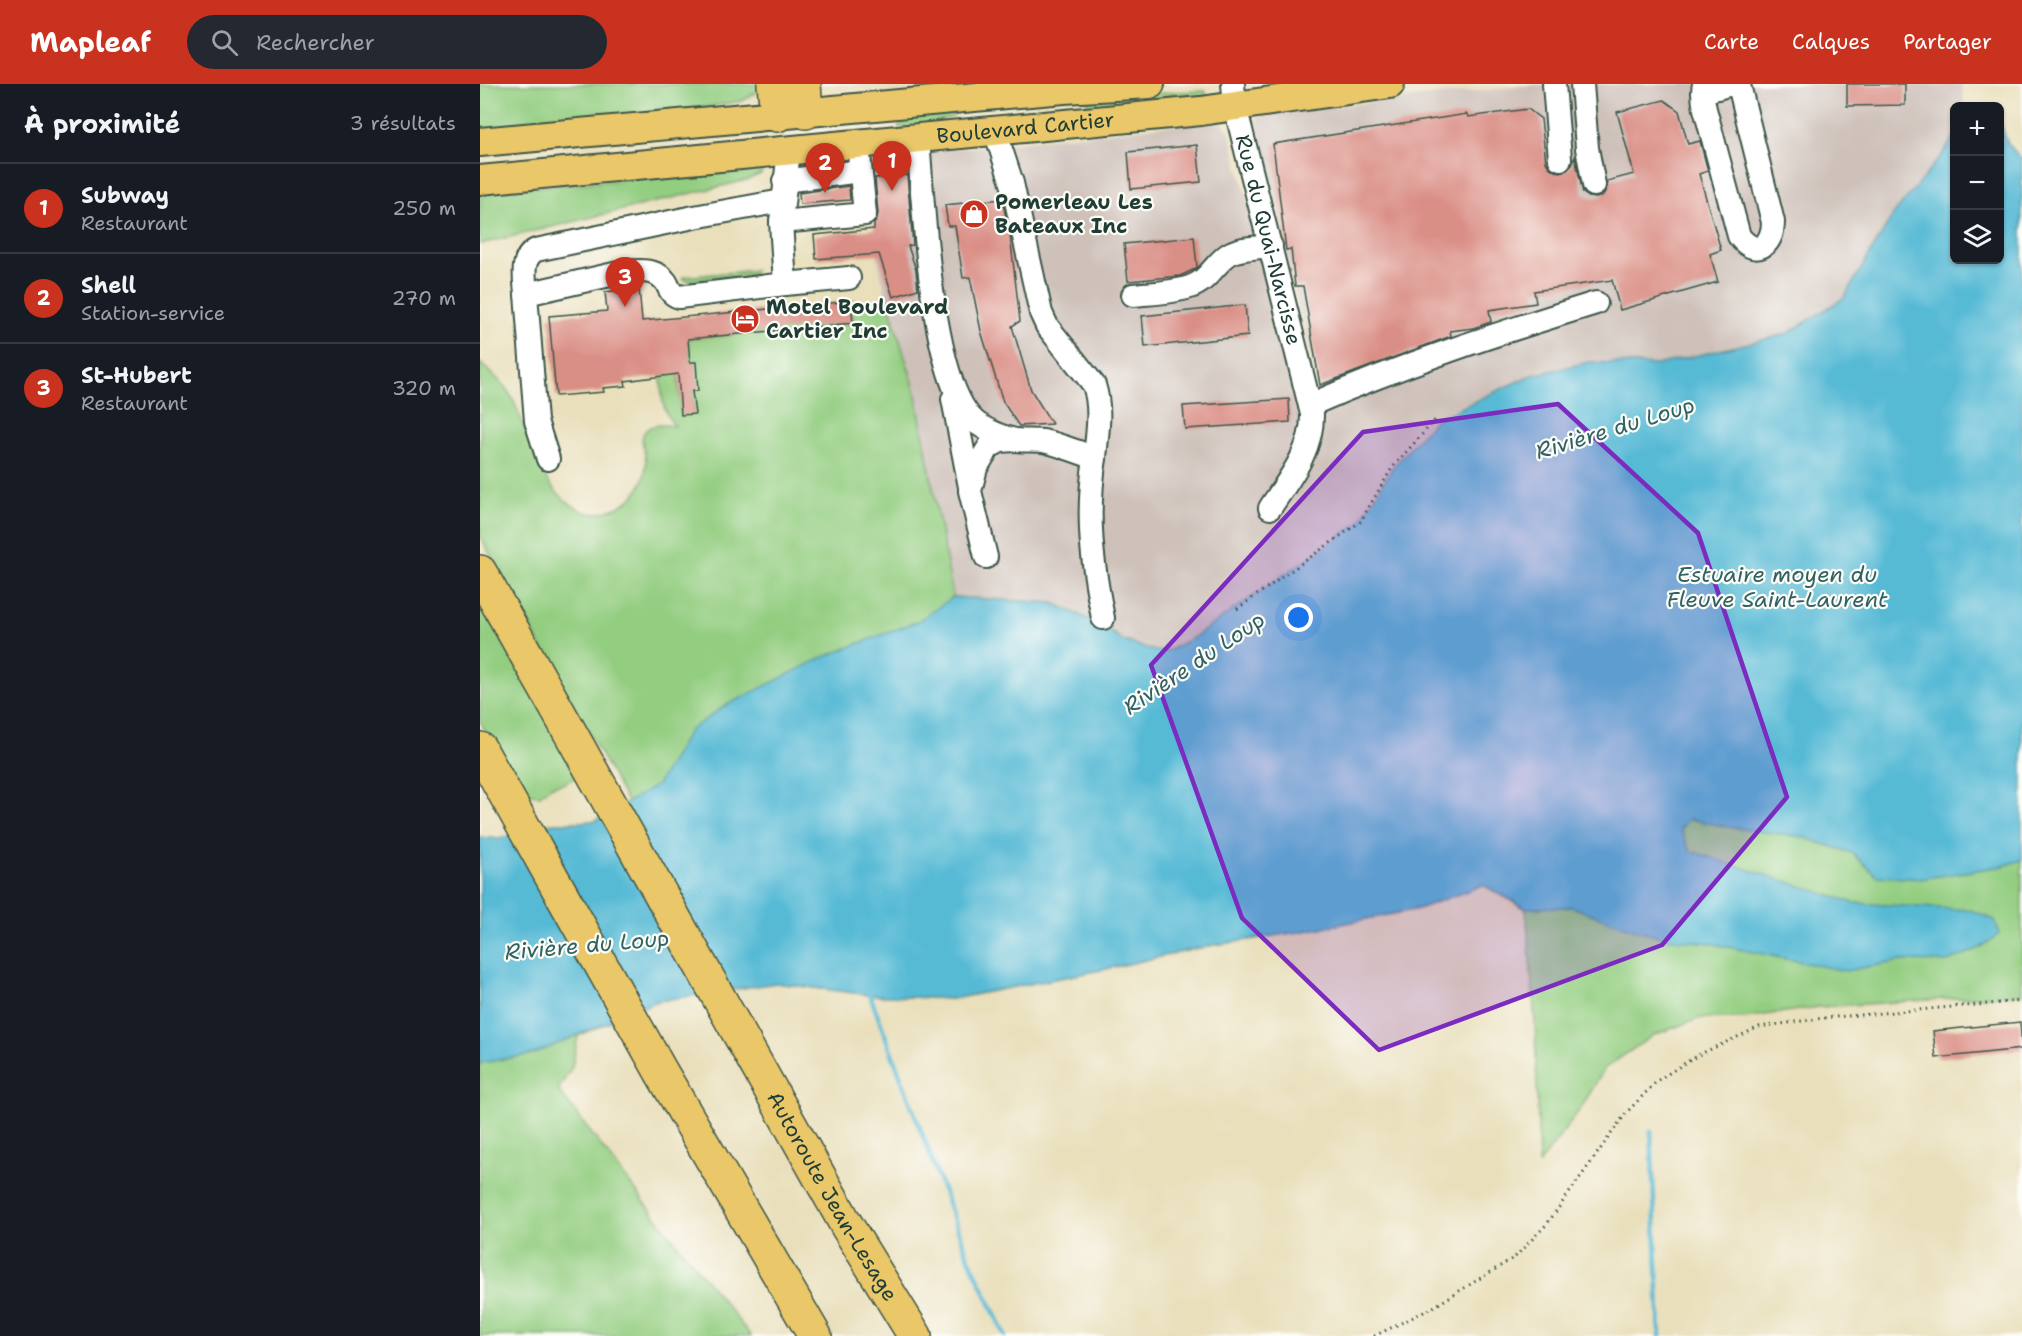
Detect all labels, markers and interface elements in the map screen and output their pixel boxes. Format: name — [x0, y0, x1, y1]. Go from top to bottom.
search box — [187, 15, 607, 69]
text: Mapleaf — [30, 23, 151, 61]
icon: search — [208, 26, 241, 59]
text: Rechercher — [256, 28, 375, 57]
text: Carte — [1704, 28, 1759, 56]
text: Calques — [1792, 28, 1870, 56]
text: Partager — [1903, 28, 1992, 56]
map controls — [1950, 102, 2004, 264]
button: + — [1950, 102, 2004, 156]
street label: Boulevard Cartier — [935, 105, 1116, 150]
text: À proximité — [24, 106, 180, 141]
text: 3 résultats — [350, 110, 456, 136]
street label: Rue du Quai-Narcisse — [1229, 132, 1308, 348]
pin: 1 — [872, 141, 912, 191]
pin: 2 — [806, 144, 844, 193]
button: − — [1950, 156, 2004, 210]
text: Subway — [81, 181, 169, 210]
place label: Pomerleau Les Bateaux Inc — [995, 188, 1153, 240]
text: 1 — [39, 195, 48, 221]
text: 250 m — [392, 195, 456, 221]
shop icon: Pomerleau Les Bateaux Inc — [958, 198, 990, 230]
text: Restaurant — [81, 210, 188, 236]
button: layers — [1950, 210, 2004, 264]
pin: 3 — [606, 258, 644, 307]
text: Shell — [81, 271, 136, 300]
text: 2 — [37, 285, 51, 311]
text: 270 m — [392, 285, 456, 311]
place label: Motel Boulevard Cartier Inc — [766, 293, 949, 345]
text: Station-service — [81, 300, 225, 326]
hotel icon: Motel Boulevard Cartier Inc — [729, 303, 761, 335]
text: St-Hubert — [81, 361, 192, 390]
text: 3 — [37, 375, 51, 401]
text: 320 m — [392, 375, 456, 401]
text: Restaurant — [81, 390, 188, 416]
water label: Rivière du Loup — [1532, 390, 1698, 466]
water label: Estuaire moyen du Fleuve Saint-Laurent — [1666, 560, 1888, 614]
your location — [1284, 603, 1313, 632]
water label: Rivière du Loup — [1117, 605, 1271, 721]
water label: Rivière du Loup — [503, 923, 671, 967]
street label: Autoroute Jean-Lesage — [760, 1087, 904, 1307]

